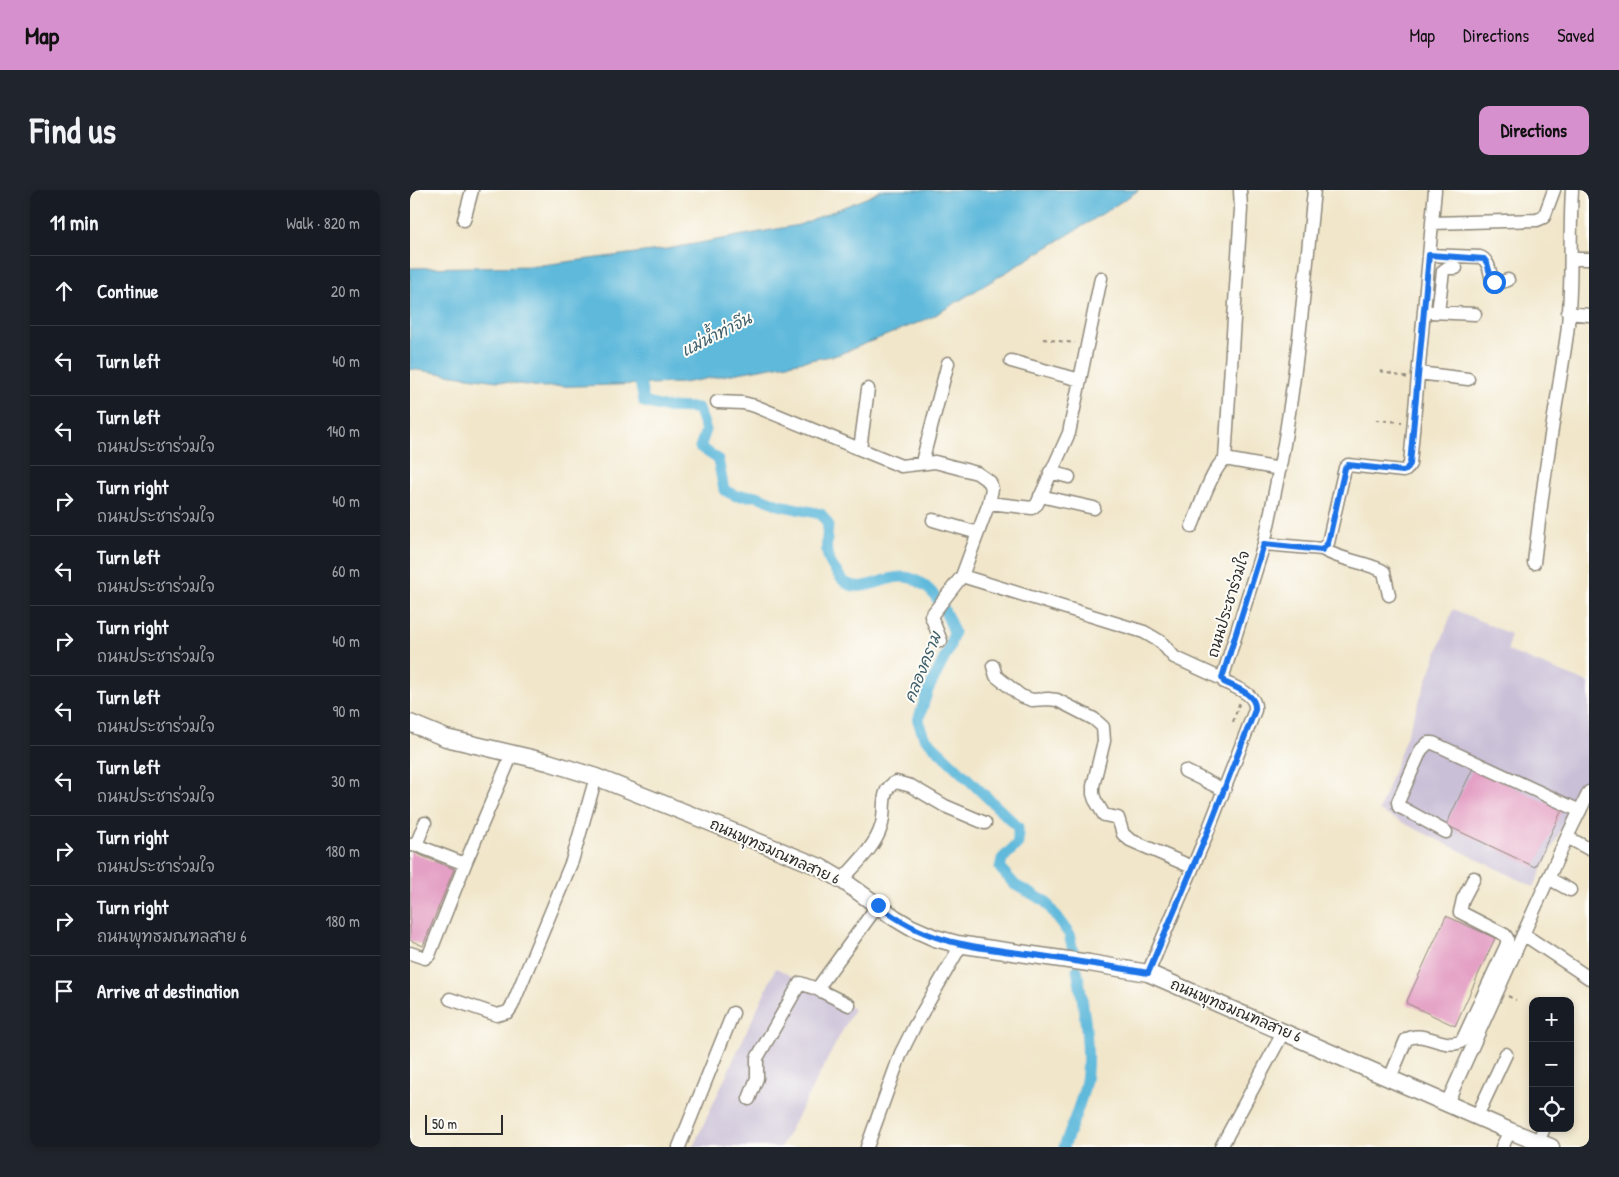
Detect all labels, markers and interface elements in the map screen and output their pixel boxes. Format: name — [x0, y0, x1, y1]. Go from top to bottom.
text: Map — [25, 19, 59, 51]
text: Map — [1410, 23, 1435, 48]
text: Directions — [1463, 23, 1529, 48]
text: Saved — [1557, 23, 1594, 48]
button: Directions — [1479, 106, 1589, 155]
text: Find us — [30, 107, 116, 154]
text: 11 min — [50, 208, 99, 237]
text: Walk · 820 m — [286, 212, 360, 234]
route start — [1483, 271, 1506, 294]
icon: ahead — [50, 277, 78, 305]
text: Continue — [97, 278, 158, 304]
text: 20 m — [331, 280, 360, 302]
water label: แม่น้ำท่าจีน — [676, 304, 756, 361]
icon: left — [50, 347, 78, 375]
text: Turn left — [97, 348, 160, 374]
text: 40 m — [332, 350, 360, 372]
text: Turn left — [97, 404, 160, 430]
icon: left — [50, 417, 78, 445]
text: 140 m — [326, 420, 360, 442]
text: ถนนประชาร่วมใจ — [97, 435, 215, 457]
text: Turn right — [97, 474, 168, 500]
icon: right — [50, 487, 78, 515]
text: 40 m — [332, 490, 360, 512]
text: ถนนประชาร่วมใจ — [97, 505, 215, 527]
text: Turn left — [97, 544, 160, 570]
street label: ถนนประชาร่วมใจ — [1202, 548, 1254, 660]
icon: left — [50, 557, 78, 585]
text: 60 m — [332, 560, 360, 582]
text: ถนนประชาร่วมใจ — [97, 575, 215, 597]
text: Turn right — [97, 614, 168, 640]
icon: right — [50, 627, 78, 655]
water label: คลองคราม — [898, 627, 947, 706]
text: 40 m — [332, 630, 360, 652]
text: ถนนประชาร่วมใจ — [97, 645, 215, 667]
text: Turn left — [97, 684, 160, 710]
icon: left — [50, 697, 78, 725]
text: 90 m — [332, 700, 360, 722]
text: ถนนประชาร่วมใจ — [97, 715, 215, 737]
text: Turn left — [97, 754, 160, 780]
icon: left — [50, 767, 78, 795]
text: 30 m — [331, 770, 360, 792]
text: ถนนประชาร่วมใจ — [97, 785, 215, 807]
street label: ถนนพุทธมณฑลสาย 6 — [706, 813, 843, 890]
text: Turn right — [97, 824, 168, 850]
icon: right — [50, 837, 78, 865]
text: 180 m — [326, 840, 360, 862]
text: ถนนประชาร่วมใจ — [97, 855, 215, 877]
text: Turn right — [97, 894, 168, 920]
route end — [867, 894, 890, 917]
icon: right — [50, 907, 78, 935]
text: 180 m — [326, 910, 360, 932]
text: ถนนพุทธมณฑลสาย 6 — [97, 925, 247, 947]
street label: ถนนพุทธมณฑลสาย 6 — [1167, 973, 1305, 1048]
icon: arrive — [50, 977, 78, 1005]
text: Arrive at destination — [97, 978, 239, 1004]
map controls — [1529, 997, 1574, 1132]
button: + — [1529, 997, 1574, 1042]
button: − — [1529, 1042, 1574, 1087]
button: locate — [1529, 1087, 1574, 1132]
scale bar — [425, 1112, 502, 1135]
text: 50 m — [432, 1114, 457, 1133]

